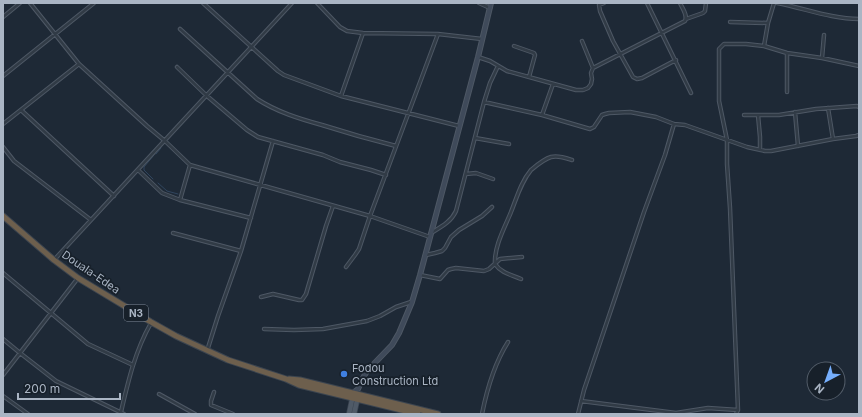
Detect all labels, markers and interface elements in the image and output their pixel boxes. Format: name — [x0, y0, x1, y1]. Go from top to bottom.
street label: Douala-Edea — [59, 247, 123, 297]
road number: N3 — [124, 305, 148, 321]
place label: Fodou Construction Ltd — [352, 361, 438, 388]
north arrow — [806, 361, 846, 401]
marker: Fodou Construction Ltd — [339, 369, 349, 379]
scale bar — [18, 375, 120, 401]
text: 200 m — [24, 381, 60, 396]
text: N — [812, 381, 827, 397]

